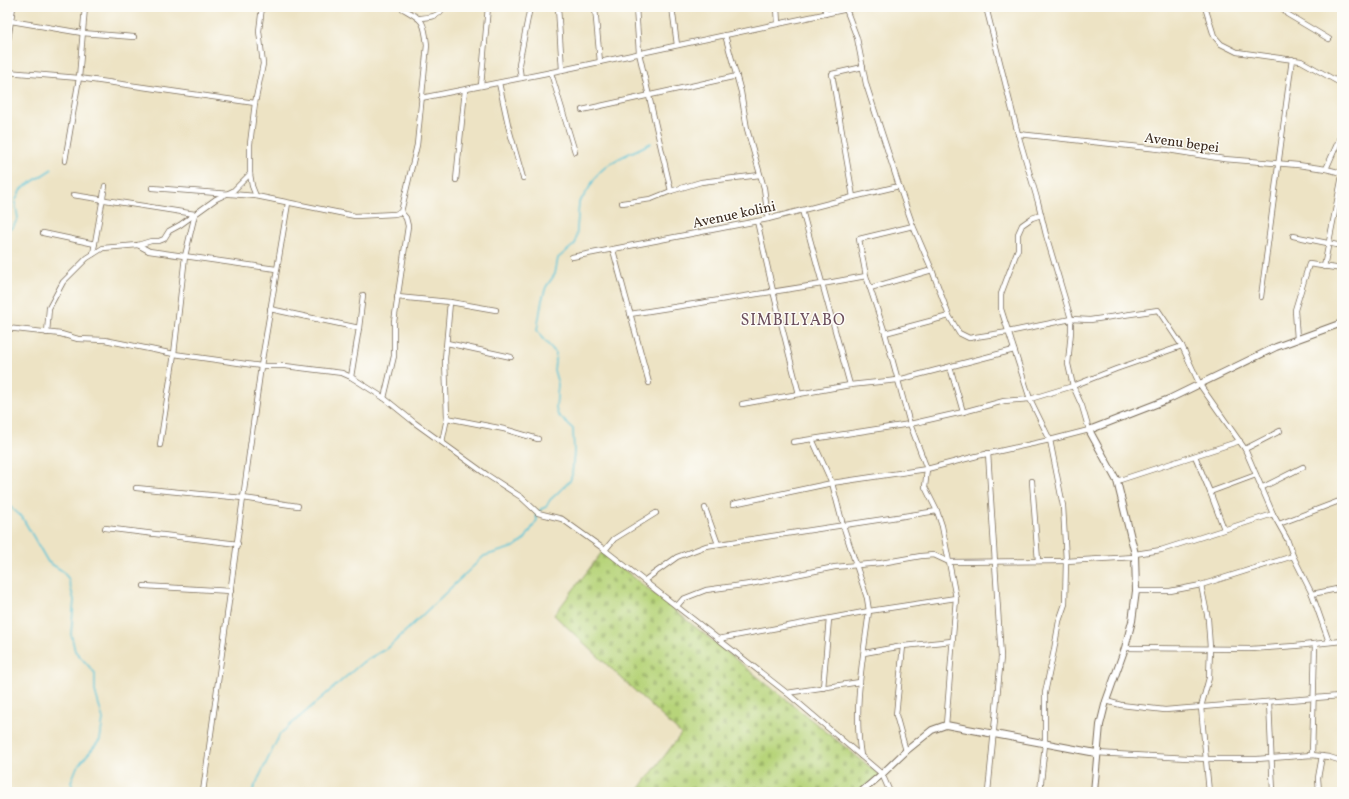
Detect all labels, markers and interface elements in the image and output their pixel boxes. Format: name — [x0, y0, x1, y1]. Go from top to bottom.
street label: Avenu bepei — [1143, 129, 1220, 158]
street label: Avenue kolini — [691, 197, 778, 234]
district label: SIMBILYABO — [740, 310, 846, 332]

